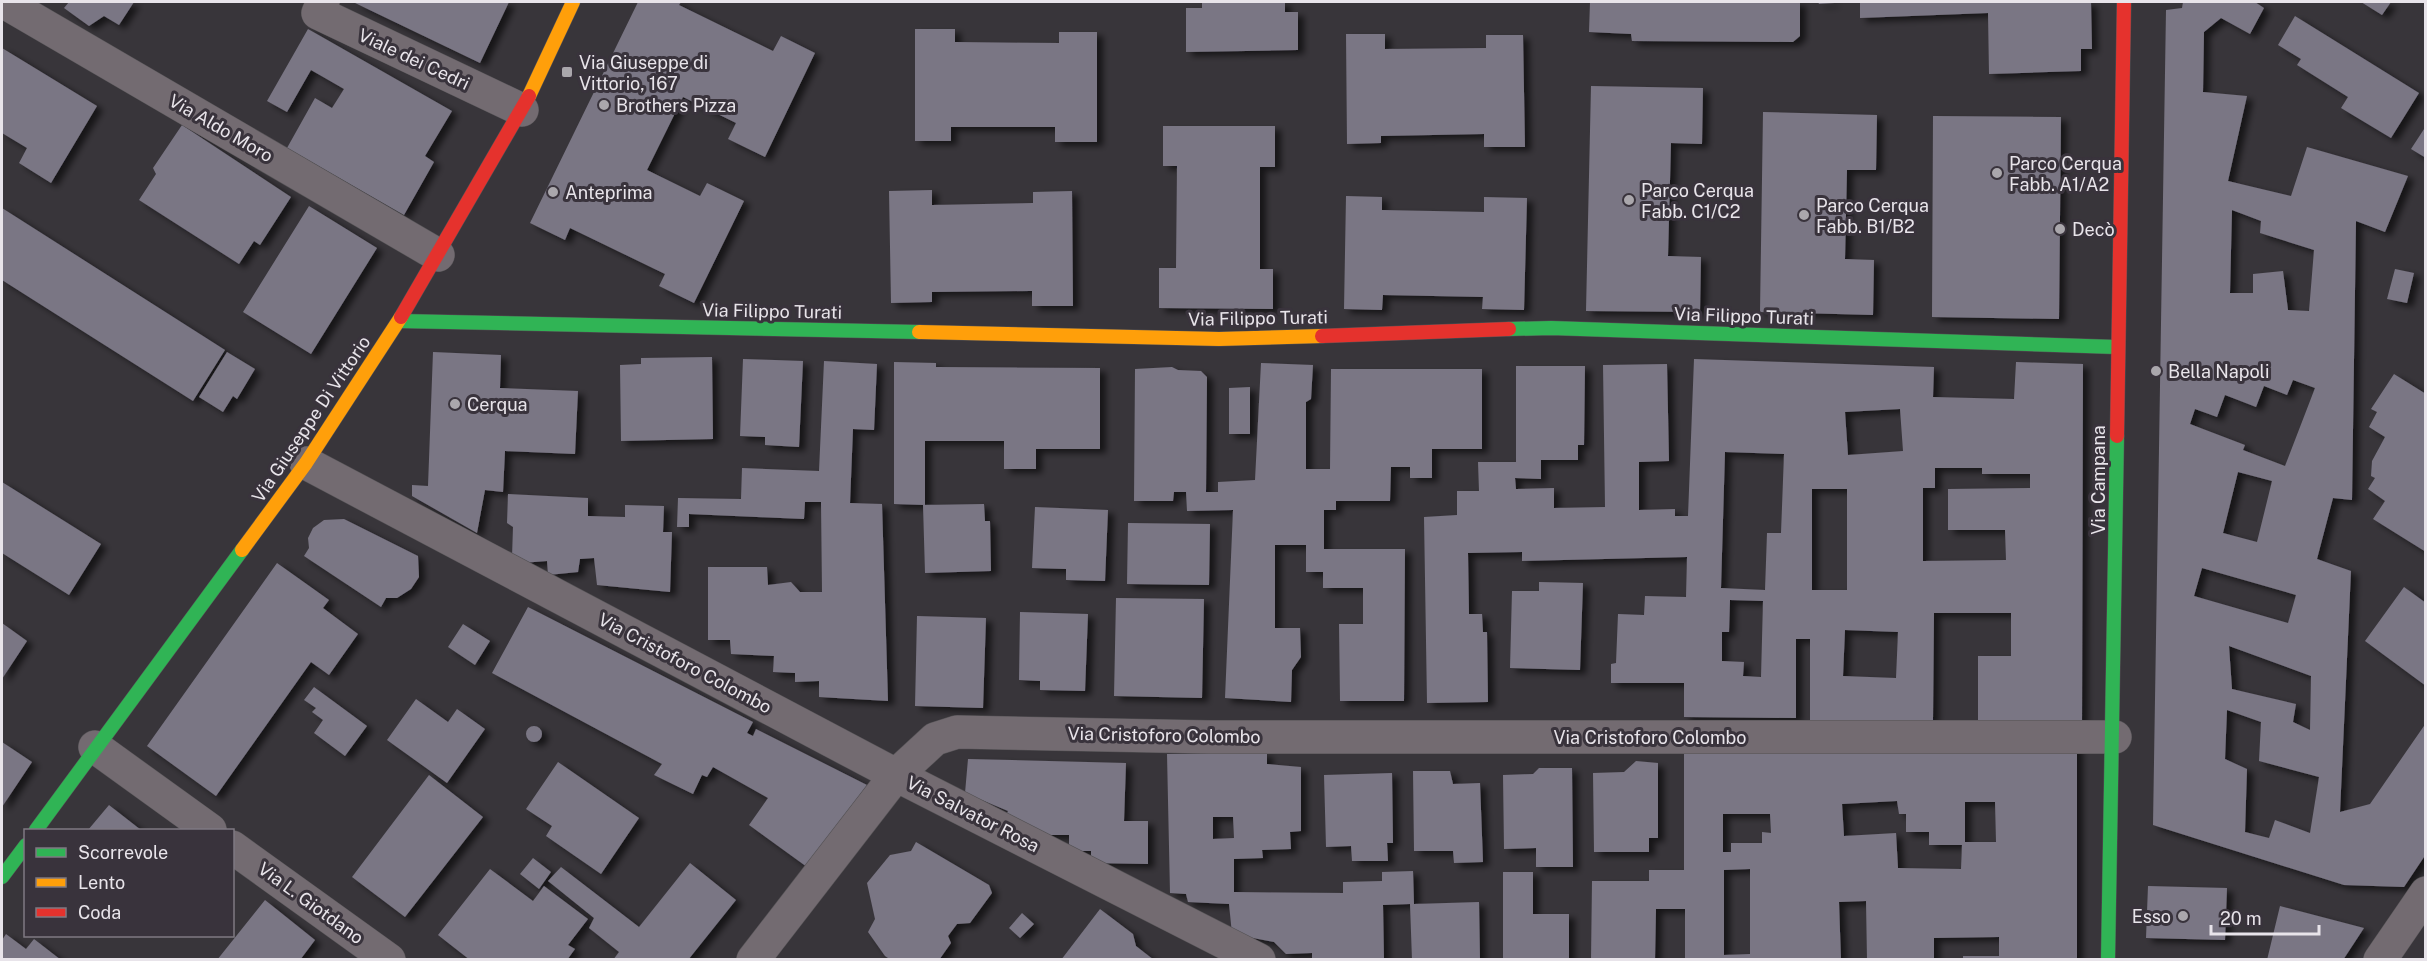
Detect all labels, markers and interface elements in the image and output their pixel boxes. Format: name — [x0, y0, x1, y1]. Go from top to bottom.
street label: Viale dei Cedri — [355, 24, 473, 94]
place label: Via Giuseppe di Vittorio, 167 — [579, 52, 708, 94]
marker: Via Giuseppe di Vittorio, 167 — [560, 65, 574, 79]
street label: Via Aldo Moro — [165, 90, 277, 166]
place label: Brothers Pizza — [616, 95, 736, 116]
marker: Brothers Pizza — [597, 98, 611, 112]
place label: Parco Cerqua Fabb. A1/A2 — [2009, 153, 2122, 195]
marker: Parco Cerqua Fabb. A1/A2 — [1990, 166, 2004, 180]
place label: Parco Cerqua Fabb. C1/C2 — [1641, 180, 1754, 222]
place label: Anteprima — [565, 182, 653, 203]
marker: Anteprima — [546, 185, 560, 199]
marker: Parco Cerqua Fabb. C1/C2 — [1622, 193, 1636, 207]
place label: Parco Cerqua Fabb. B1/B2 — [1816, 195, 1929, 237]
marker: Parco Cerqua Fabb. B1/B2 — [1797, 208, 1811, 222]
place label: Decò — [2072, 219, 2115, 240]
marker: Decò — [2053, 222, 2067, 236]
street label: Via Filippo Turati — [702, 299, 842, 323]
street label: Via Filippo Turati — [1674, 303, 1814, 329]
street label: Via Filippo Turati — [1188, 306, 1328, 330]
street label: Via Giuseppe Di Vittorio — [247, 332, 375, 506]
place label: Bella Napoli — [2168, 361, 2269, 382]
marker: Bella Napoli — [2149, 364, 2163, 378]
place label: Cerqua — [467, 394, 528, 415]
marker: Cerqua — [448, 397, 462, 411]
street label: Via Campana — [2088, 425, 2109, 535]
street label: Via Cristoforo Colombo — [595, 608, 775, 718]
street label: Via Cristoforo Colombo — [1067, 723, 1261, 747]
street label: Via Cristoforo Colombo — [1554, 727, 1747, 748]
street label: Via Salvator Rosa — [903, 772, 1043, 856]
legend — [24, 829, 234, 937]
text: Scorrevole — [78, 842, 168, 863]
street label: Via L. Giotdano — [254, 858, 368, 948]
text: Lento — [78, 872, 125, 893]
scale bar — [2211, 898, 2319, 936]
text: Coda — [78, 902, 121, 923]
place label: Esso — [2132, 906, 2171, 927]
text: 20 m — [2220, 908, 2262, 929]
marker: Esso — [2176, 909, 2190, 923]

